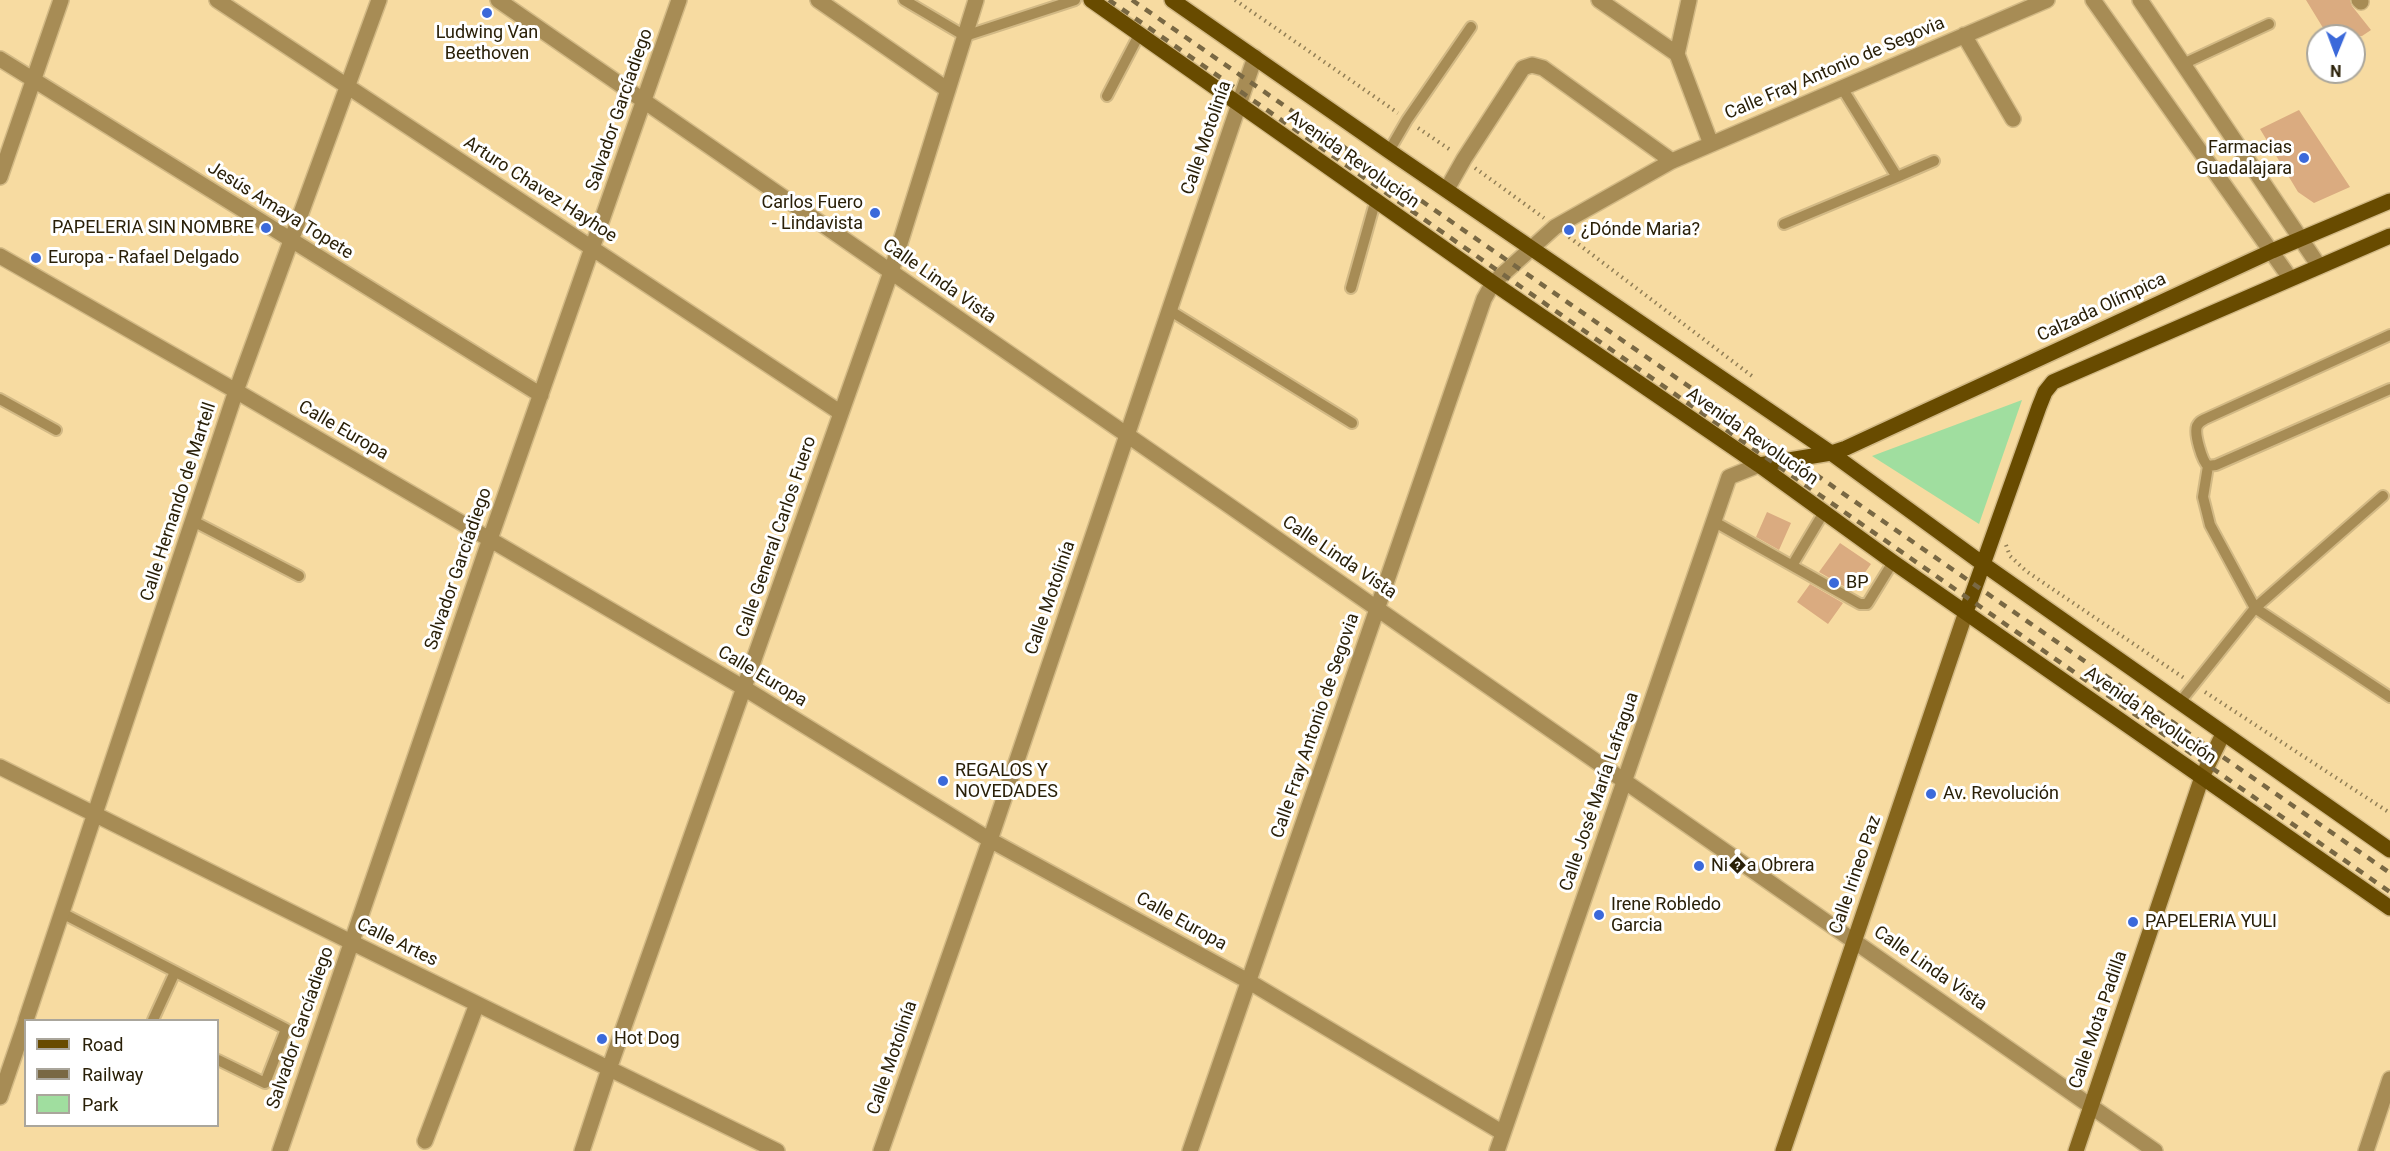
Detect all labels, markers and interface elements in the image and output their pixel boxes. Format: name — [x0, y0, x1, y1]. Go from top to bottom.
marker: Ludwing Van Beethoven — [480, 6, 494, 20]
street label: Calle Fray Antonio de Segovia — [1722, 13, 1948, 125]
place label: Ludwing Van Beethoven — [436, 22, 538, 64]
north arrow — [2306, 24, 2366, 84]
street label: Salvador Garcíadiego — [582, 26, 658, 194]
text: N — [2330, 61, 2342, 80]
street label: Calle Motolinía — [1177, 78, 1237, 198]
street label: Avenida Revolución — [1283, 106, 1423, 214]
street label: Arturo Chavez Hayhoe — [459, 132, 621, 248]
place label: Farmacias Guadalajara — [2196, 137, 2292, 180]
marker: Farmacias Guadalajara — [2297, 151, 2311, 165]
street label: Jesús Amaya Topete — [203, 157, 357, 265]
place label: Carlos Fuero - Lindavista — [762, 192, 863, 234]
marker: Carlos Fuero - Lindavista — [868, 206, 882, 220]
place label: PAPELERIA SIN NOMBRE — [52, 217, 254, 239]
place label: ¿Dónde Maria? — [1581, 219, 1700, 241]
marker: PAPELERIA SIN NOMBRE — [259, 221, 273, 235]
marker: ¿Dónde Maria? — [1562, 223, 1576, 237]
street label: Calle Linda Vista — [878, 235, 1000, 329]
place label: Europa - Rafael Delgado — [48, 247, 239, 269]
marker: Europa - Rafael Delgado — [29, 251, 43, 265]
street label: Calzada Olímpica — [2034, 269, 2170, 347]
street label: Avenida Revolución — [1682, 383, 1822, 491]
street label: Calle Europa — [294, 397, 392, 465]
street label: Calle Hernando de Martell — [137, 400, 221, 604]
street label: Calle General Carlos Fuero — [732, 434, 822, 640]
street label: Salvador Garcíadiego — [421, 485, 497, 653]
street label: Calle Linda Vista — [1278, 512, 1400, 604]
street label: Calle Motolinía — [1021, 538, 1081, 658]
place label: BP — [1846, 572, 1869, 594]
marker: BP — [1827, 576, 1841, 590]
street label: Calle Fray Antonio de Segovia — [1267, 611, 1365, 841]
street label: Calle Europa — [713, 642, 811, 712]
street label: Avenida Revolución — [2080, 662, 2220, 770]
street label: Calle José María Lafragua — [1556, 690, 1644, 894]
place label: REGALOS Y NOVEDADES — [955, 760, 1058, 802]
marker: REGALOS Y NOVEDADES — [936, 774, 950, 788]
place label: Av. Revolución — [1943, 783, 2059, 805]
marker: Av. Revolución — [1924, 787, 1938, 801]
street label: Calle Irineo Paz — [1826, 813, 1886, 937]
place label: Ni�a Obrera — [1711, 855, 1814, 877]
marker: Ni�a Obrera — [1692, 859, 1706, 873]
street label: Calle Europa — [1132, 888, 1230, 956]
place label: Irene Robledo Garcia — [1611, 894, 1721, 936]
marker: Irene Robledo Garcia — [1592, 908, 1606, 922]
place label: PAPELERIA YULI — [2145, 911, 2277, 933]
street label: Calle Artes — [353, 914, 441, 972]
marker: PAPELERIA YULI — [2126, 915, 2140, 929]
street label: Calle Linda Vista — [1869, 922, 1991, 1016]
street label: Salvador Garcíadiego — [263, 944, 339, 1112]
street label: Calle Mota Padilla — [2065, 948, 2133, 1092]
street label: Calle Motolinía — [863, 998, 923, 1118]
legend — [24, 1019, 219, 1127]
place label: Hot Dog — [614, 1028, 680, 1050]
marker: Hot Dog — [595, 1032, 609, 1046]
text: Road — [82, 1034, 123, 1055]
text: Railway — [82, 1064, 143, 1085]
text: Park — [82, 1094, 118, 1115]

